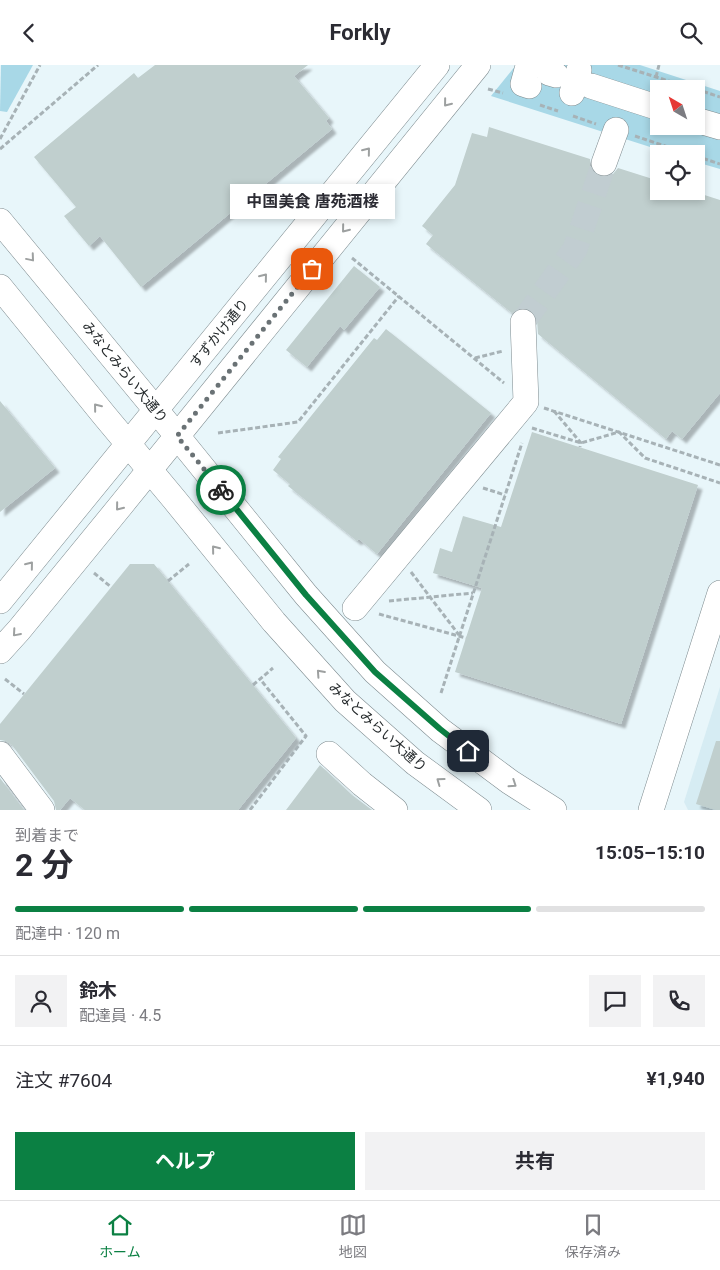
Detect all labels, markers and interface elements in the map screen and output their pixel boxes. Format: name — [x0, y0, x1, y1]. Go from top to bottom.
icon: back — [15, 19, 43, 47]
icon: search — [677, 19, 705, 47]
text: Forkly — [330, 20, 390, 45]
north arrow — [650, 80, 705, 135]
map controls — [650, 80, 705, 200]
one-way arrow — [445, 97, 453, 106]
button: locate — [650, 145, 705, 200]
one-way arrow — [361, 148, 369, 157]
callout: 中国美食 唐苑酒楼 — [230, 184, 394, 219]
text: 中国美食 唐苑酒楼 — [247, 192, 378, 211]
one-way arrow — [343, 223, 351, 232]
pin — [291, 248, 333, 290]
one-way arrow — [25, 253, 34, 262]
icon: bag — [298, 255, 326, 283]
one-way arrow — [259, 274, 267, 283]
street label: すずかけ通り — [186, 295, 252, 371]
street label: みなとみらい大通り — [79, 318, 171, 426]
one-way arrow — [94, 404, 102, 413]
courier — [196, 465, 246, 515]
icon: bike — [207, 476, 235, 504]
one-way arrow — [115, 502, 124, 511]
one-way arrow — [212, 546, 220, 555]
one-way arrow — [24, 562, 32, 571]
one-way arrow — [13, 628, 22, 637]
one-way arrow — [317, 669, 326, 678]
street label: みなとみらい大通り — [326, 679, 430, 775]
pin — [447, 730, 489, 772]
icon: home — [454, 737, 482, 765]
one-way arrow — [508, 778, 517, 787]
one-way arrow — [437, 779, 446, 787]
text: 到着まで — [15, 826, 79, 845]
text: 15:05–15:10 — [595, 841, 705, 864]
text: 2 分 — [15, 846, 73, 884]
text: 配達中 · 120 m — [15, 924, 120, 943]
button: person — [15, 975, 67, 1027]
button: chat — [589, 975, 641, 1027]
button: phone — [653, 975, 705, 1027]
text: 鈴木 — [79, 979, 117, 1002]
text: 配達員 · 4.5 — [79, 1006, 161, 1025]
text: ¥1,940 — [647, 1067, 705, 1090]
text: 注文 #7604 — [15, 1069, 112, 1092]
button: ヘルプ — [15, 1132, 355, 1190]
button: 共有 — [365, 1132, 705, 1190]
tab: ホーム — [99, 1211, 141, 1261]
tab: 地図 — [339, 1211, 367, 1261]
tab: 保存済み — [565, 1211, 621, 1261]

